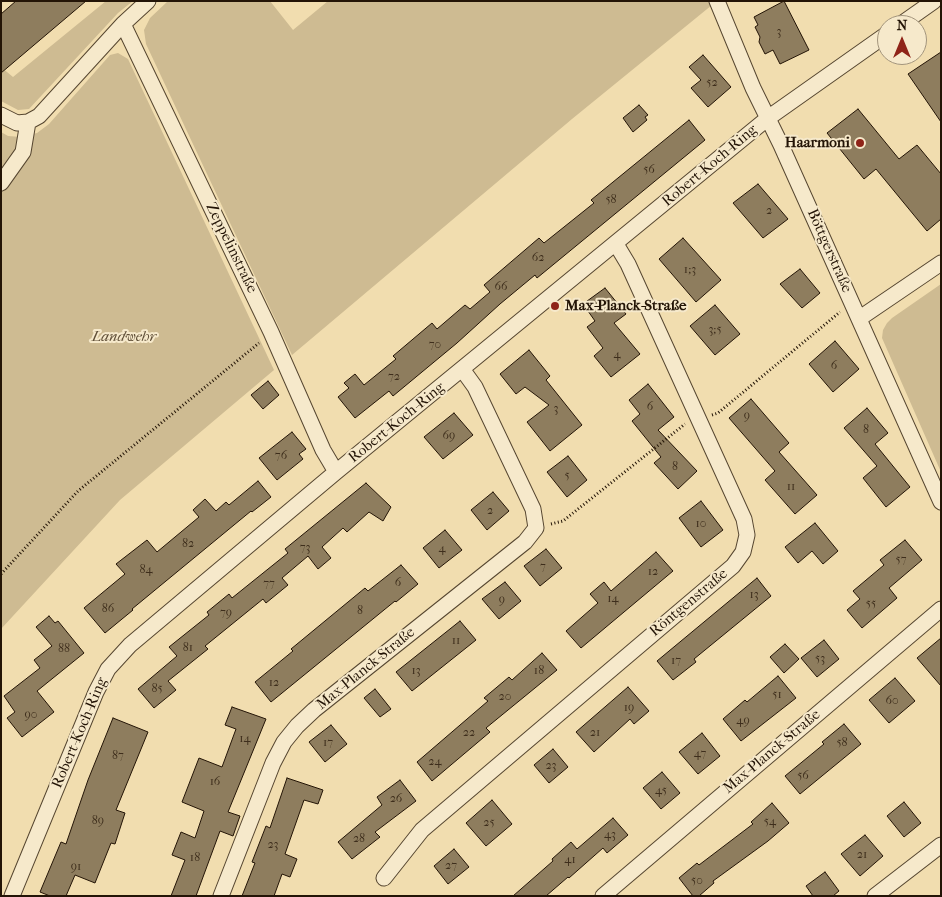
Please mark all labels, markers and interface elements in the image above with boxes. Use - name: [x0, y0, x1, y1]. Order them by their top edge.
- north arrow: [877, 15, 927, 65]
- text: N: [897, 17, 907, 34]
- house number: 3: [777, 25, 781, 39]
- house number: 52: [706, 76, 718, 90]
- street label: Robert-Koch-Ring: [659, 121, 761, 211]
- place label: Haarmoni: [785, 134, 850, 152]
- marker: Haarmoni: [854, 137, 866, 149]
- house number: 56: [643, 163, 655, 177]
- house number: 58: [605, 193, 617, 207]
- street label: Zeppelinstraße: [201, 200, 261, 296]
- house number: 2: [766, 204, 772, 218]
- street label: Böttgerstraße: [803, 206, 855, 296]
- house number: 62: [532, 251, 544, 265]
- house number: 1;3: [684, 263, 696, 277]
- house number: 66: [495, 280, 507, 294]
- place label: Max-Planck-Straße: [565, 297, 686, 315]
- marker: Max-Planck-Straße: [549, 300, 561, 312]
- house number: 3;5: [708, 323, 722, 337]
- park label: Landwehr: [92, 328, 156, 346]
- house number: 70: [429, 338, 441, 352]
- house number: 4: [613, 348, 621, 362]
- house number: 6: [831, 359, 837, 373]
- house number: 72: [388, 370, 400, 384]
- street label: Robert-Koch-Ring: [345, 379, 449, 467]
- house number: 6: [647, 400, 653, 414]
- house number: 3: [554, 402, 558, 416]
- house number: 9: [744, 409, 750, 423]
- house number: 8: [863, 423, 869, 437]
- house number: 69: [443, 429, 455, 443]
- house number: 76: [275, 449, 287, 463]
- house number: 8: [672, 460, 678, 474]
- house number: 5: [564, 469, 570, 483]
- house number: 11: [787, 480, 795, 494]
- house number: 2: [487, 504, 493, 518]
- house number: 10: [696, 517, 706, 531]
- house number: 82: [182, 537, 194, 551]
- house number: 73: [300, 541, 310, 555]
- house number: 4: [438, 542, 446, 556]
- house number: 57: [896, 553, 906, 567]
- house number: 7: [540, 560, 546, 574]
- house number: 84: [139, 563, 153, 577]
- street label: Röntgenstraße: [646, 565, 732, 641]
- house number: 12: [648, 565, 658, 579]
- house number: 6: [395, 576, 401, 590]
- house number: 77: [263, 577, 275, 591]
- house number: 13: [749, 588, 759, 602]
- house number: 14: [607, 592, 619, 606]
- house number: 9: [499, 593, 505, 607]
- house number: 55: [866, 597, 876, 611]
- house number: 86: [102, 602, 114, 616]
- house number: 8: [357, 604, 363, 618]
- house number: 79: [220, 606, 232, 620]
- street label: Max-Planck-Straße: [313, 624, 419, 714]
- house number: 11: [452, 634, 460, 648]
- house number: 81: [183, 641, 193, 655]
- house number: 88: [58, 642, 70, 656]
- house number: 53: [815, 652, 825, 666]
- house number: 17: [671, 654, 681, 668]
- house number: 13: [411, 664, 421, 678]
- house number: 18: [534, 664, 544, 678]
- street label: Robert-Koch-Ring: [49, 675, 111, 791]
- house number: 12: [269, 676, 279, 690]
- house number: 85: [151, 682, 163, 696]
- house number: 51: [772, 688, 782, 702]
- house number: 20: [499, 690, 511, 704]
- house number: 60: [885, 694, 899, 708]
- house number: 19: [624, 701, 634, 715]
- street label: Max-Planck-Straße: [720, 706, 824, 798]
- house number: 90: [25, 708, 37, 722]
- house number: 49: [736, 714, 750, 728]
- house number: 22: [463, 726, 475, 740]
- house number: 21: [590, 726, 600, 740]
- house number: 14: [239, 732, 251, 746]
- house number: 17: [323, 736, 333, 750]
- house number: 58: [836, 736, 848, 750]
- house number: 47: [694, 747, 706, 761]
- house number: 87: [112, 749, 124, 763]
- house number: 24: [428, 755, 442, 769]
- house number: 23: [545, 759, 557, 773]
- house number: 56: [797, 769, 809, 783]
- house number: 16: [210, 775, 220, 789]
- house number: 45: [655, 784, 667, 798]
- house number: 26: [390, 792, 402, 806]
- house number: 89: [92, 814, 104, 828]
- house number: 54: [764, 815, 776, 829]
- house number: 25: [483, 816, 495, 830]
- house number: 43: [604, 828, 616, 842]
- house number: 28: [353, 832, 365, 846]
- house number: 23: [267, 838, 279, 852]
- house number: 21: [857, 848, 867, 862]
- house number: 18: [190, 851, 200, 865]
- house number: 41: [564, 853, 576, 867]
- house number: 27: [445, 859, 457, 873]
- house number: 91: [71, 860, 81, 874]
- house number: 50: [691, 874, 703, 888]

